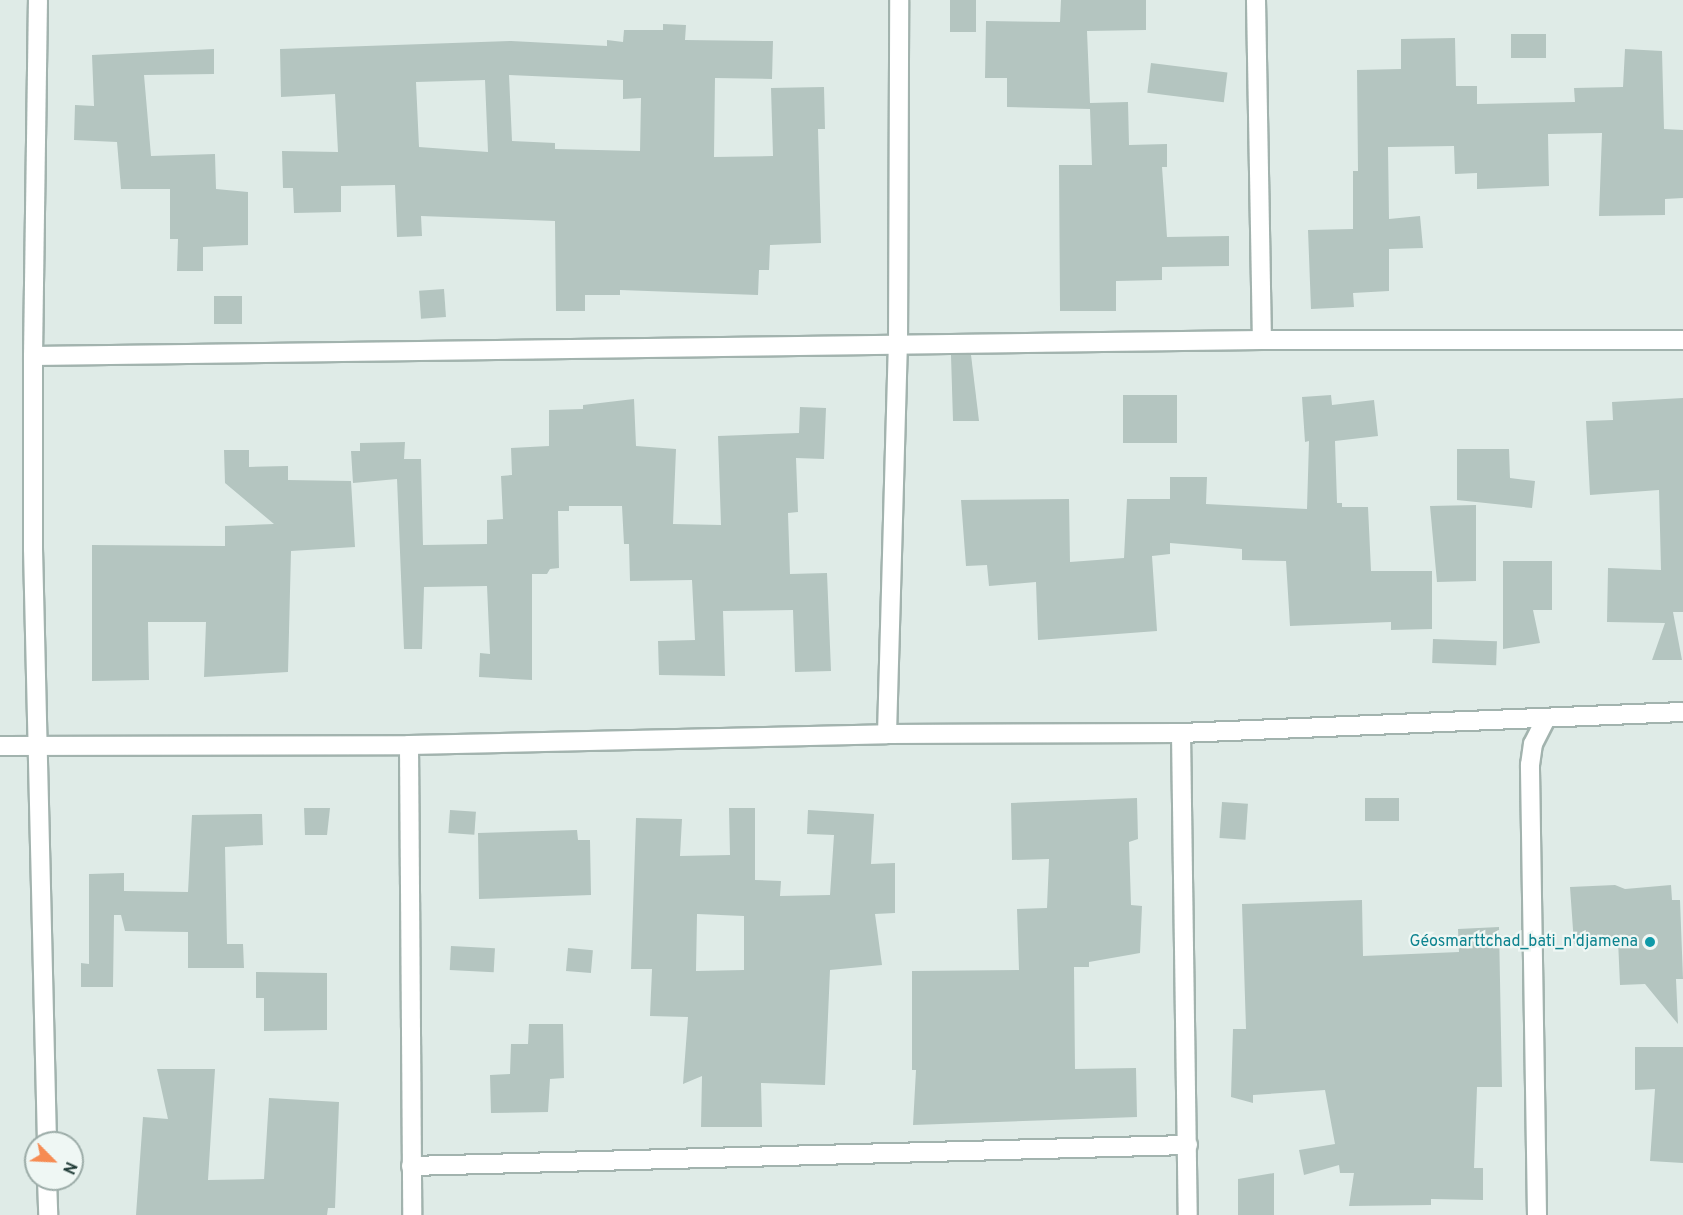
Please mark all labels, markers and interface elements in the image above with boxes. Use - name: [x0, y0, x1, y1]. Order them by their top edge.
- place label: Géosmarttchad_bati_n'djamena: [1409, 932, 1638, 952]
- marker: Géosmarttchad_bati_n'djamena: [1643, 935, 1657, 949]
- north arrow: [24, 1131, 84, 1191]
- text: N: [57, 1158, 80, 1177]

